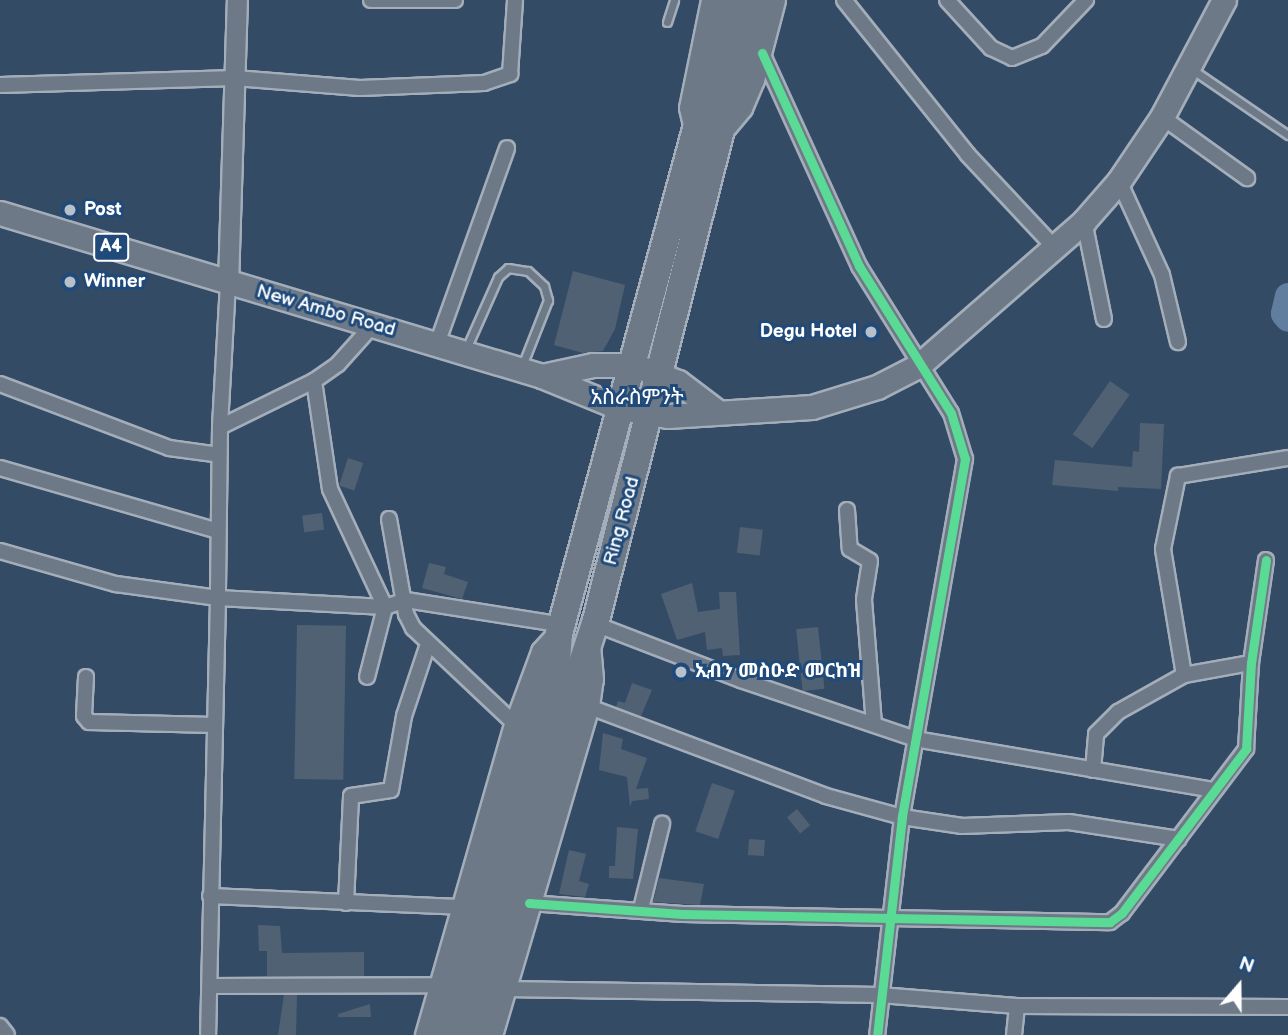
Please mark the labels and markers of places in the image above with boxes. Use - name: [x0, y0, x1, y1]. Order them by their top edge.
- place label: Post: [84, 199, 122, 221]
- marker: Post: [62, 202, 78, 218]
- place label: Winner: [84, 271, 145, 293]
- marker: Winner: [62, 274, 78, 290]
- place label: Degu Hotel: [760, 321, 857, 343]
- marker: Degu Hotel: [863, 324, 879, 340]
- place label: ኢብን መስዑድ መርከዝ: [695, 661, 861, 683]
- marker: ኢብን መስዑድ መርከዝ: [673, 664, 689, 680]

